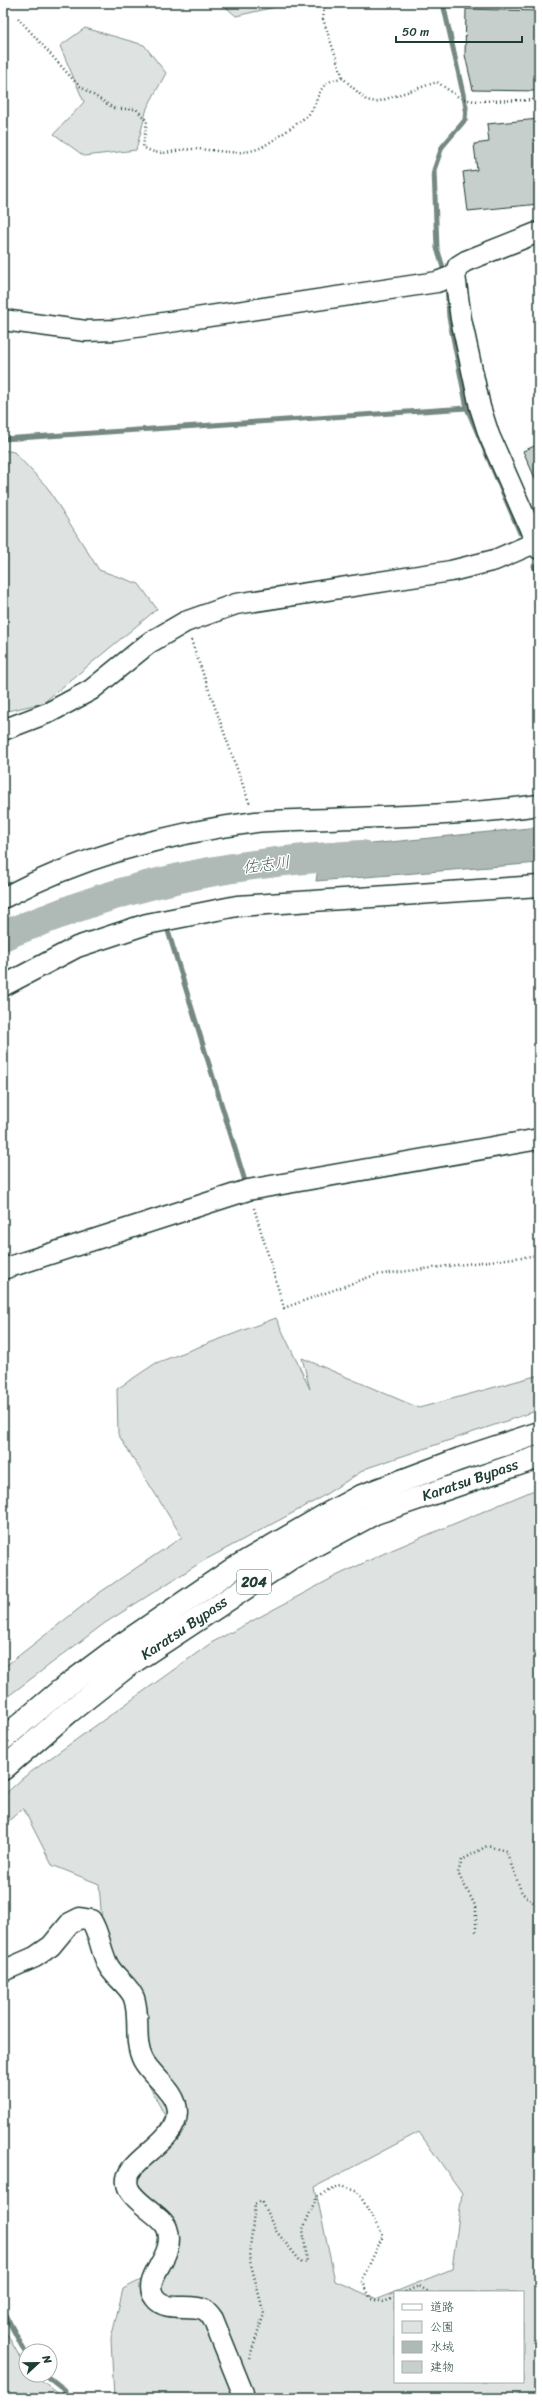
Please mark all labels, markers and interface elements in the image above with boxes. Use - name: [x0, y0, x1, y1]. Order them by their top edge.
- scale bar: [396, 18, 522, 44]
- text: 50 m: [402, 21, 429, 43]
- water label: 佐志川: [240, 847, 292, 882]
- street label: Karatsu Bypass: [418, 1451, 522, 1509]
- road number: 204: [237, 1570, 271, 1594]
- street label: Karatsu Bypass: [135, 1589, 233, 1667]
- legend: [394, 2291, 524, 2383]
- text: 道路: [430, 2296, 454, 2318]
- text: 公園: [430, 2316, 454, 2338]
- text: 水域: [430, 2336, 454, 2358]
- north arrow: [18, 2343, 58, 2383]
- text: N: [36, 2351, 57, 2367]
- text: 建物: [430, 2356, 454, 2378]

